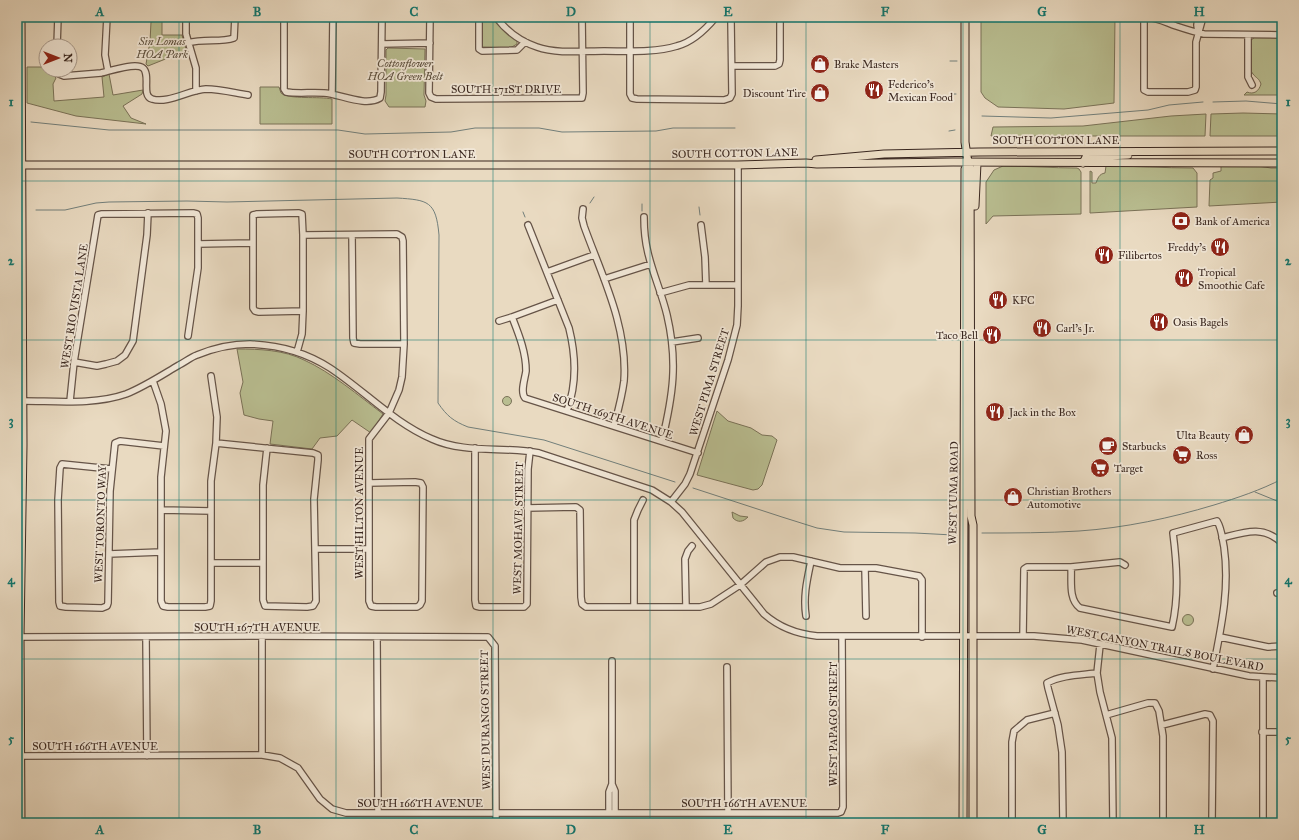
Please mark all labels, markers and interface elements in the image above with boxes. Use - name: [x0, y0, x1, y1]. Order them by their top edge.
- text: A: [95, 4, 105, 20]
- text: B: [253, 4, 262, 20]
- text: C: [410, 4, 419, 20]
- text: D: [566, 4, 576, 20]
- text: E: [723, 4, 733, 20]
- text: F: [881, 4, 890, 20]
- text: G: [1037, 4, 1047, 20]
- text: H: [1193, 4, 1205, 20]
- park label: Sin Lomas HOA Park: [135, 35, 188, 61]
- north arrow: [38, 38, 78, 78]
- text: N: [61, 53, 74, 63]
- shop icon: Brake Masters: [809, 53, 831, 75]
- park label: Cottonflower HOA Green Belt: [366, 57, 443, 83]
- place label: Brake Masters: [834, 58, 899, 71]
- place label: Federico's Mexican Food: [888, 78, 953, 104]
- restaurant icon: Federico's Mexican Food: [863, 79, 885, 101]
- shop icon: Discount Tire: [809, 82, 831, 104]
- street label: SOUTH 171ST DRIVE: [451, 83, 561, 96]
- place label: Discount Tire: [743, 87, 806, 100]
- text: 1: [8, 94, 14, 110]
- text: 1: [1285, 94, 1291, 110]
- street label: SOUTH COTTON LANE: [993, 134, 1120, 147]
- street label: SOUTH COTTON LANE: [671, 146, 799, 161]
- street label: SOUTH COTTON LANE: [349, 148, 476, 161]
- bank icon: Bank of America: [1170, 210, 1192, 232]
- place label: Bank of America: [1195, 215, 1270, 228]
- restaurant icon: Freddy's: [1209, 236, 1231, 258]
- place label: Freddy's: [1167, 241, 1206, 254]
- street label: WEST RIO VISTA LANE: [58, 242, 91, 370]
- restaurant icon: Filibertos: [1093, 244, 1115, 266]
- place label: Filibertos: [1118, 249, 1162, 262]
- text: 2: [8, 253, 15, 269]
- text: 2: [1285, 253, 1292, 269]
- place label: Tropical Smoothie Cafe: [1198, 266, 1265, 292]
- restaurant icon: Tropical Smoothie Cafe: [1173, 267, 1195, 289]
- restaurant icon: KFC: [987, 289, 1009, 311]
- place label: KFC: [1012, 294, 1035, 307]
- restaurant icon: Oasis Bagels: [1148, 311, 1170, 333]
- place label: Oasis Bagels: [1173, 316, 1228, 329]
- restaurant icon: Carl's Jr.: [1031, 317, 1053, 339]
- place label: Carl's Jr.: [1056, 322, 1095, 336]
- restaurant icon: Taco Bell: [981, 324, 1003, 346]
- street label: WEST PIMA STREET: [687, 326, 732, 437]
- place label: Taco Bell: [936, 329, 978, 342]
- street label: SOUTH 169TH AVENUE: [551, 391, 675, 442]
- restaurant icon: Jack in the Box: [984, 401, 1006, 423]
- place label: Jack in the Box: [1008, 406, 1076, 420]
- text: 3: [8, 413, 14, 429]
- text: 3: [1285, 413, 1291, 429]
- shop icon: Ulta Beauty: [1233, 424, 1255, 446]
- place label: Ulta Beauty: [1176, 429, 1231, 442]
- cafe icon: Starbucks: [1097, 435, 1119, 457]
- place label: Starbucks: [1122, 440, 1166, 453]
- street label: WEST YUMA ROAD: [946, 441, 961, 545]
- supermarket icon: Ross: [1171, 444, 1193, 466]
- street label: WEST HILTON AVENUE: [353, 447, 366, 579]
- place label: Ross: [1196, 449, 1217, 462]
- supermarket icon: Target: [1089, 457, 1111, 479]
- street label: WEST MOHAVE STREET: [511, 461, 526, 595]
- place label: Target: [1114, 462, 1143, 475]
- street label: WEST TORONTO WAY: [92, 464, 109, 583]
- place label: Christian Brothers Automotive: [1026, 485, 1111, 511]
- shop icon: Christian Brothers Automotive: [1002, 486, 1024, 508]
- text: 4: [7, 572, 15, 588]
- text: 4: [1284, 572, 1292, 588]
- street label: SOUTH 167TH AVENUE: [194, 621, 320, 634]
- street label: WEST CANYON TRAILS BOULEVARD: [1065, 623, 1265, 674]
- street label: WEST DURANGO STREET: [478, 649, 493, 790]
- street label: WEST PAPAGO STREET: [827, 661, 840, 786]
- text: 5: [8, 731, 15, 747]
- text: 5: [1285, 731, 1292, 747]
- street label: SOUTH 166TH AVENUE: [32, 740, 158, 753]
- street label: SOUTH 166TH AVENUE: [357, 797, 483, 810]
- street label: SOUTH 166TH AVENUE: [681, 797, 807, 810]
- text: A: [95, 822, 105, 838]
- text: B: [253, 822, 262, 838]
- text: C: [410, 822, 419, 838]
- text: D: [566, 822, 576, 838]
- text: E: [723, 822, 733, 838]
- text: F: [881, 822, 890, 838]
- text: G: [1037, 822, 1047, 838]
- text: H: [1193, 822, 1205, 838]

